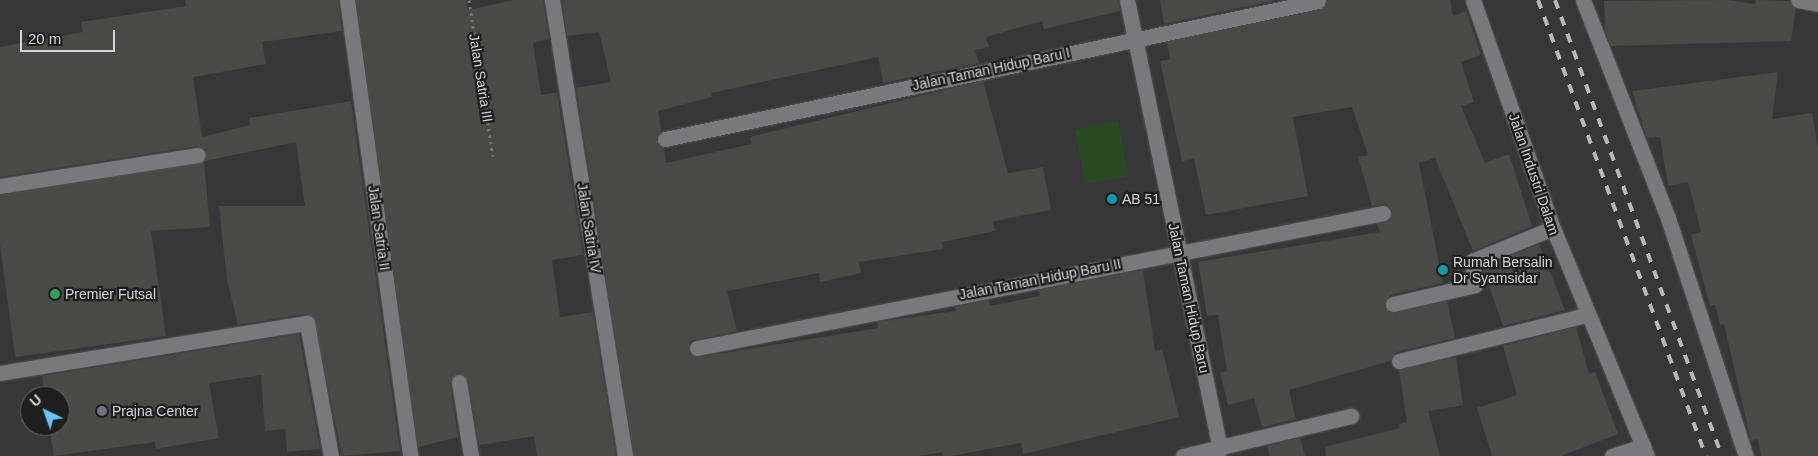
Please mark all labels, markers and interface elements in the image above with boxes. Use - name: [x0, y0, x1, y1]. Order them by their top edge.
- scale bar: [22, 20, 118, 52]
- text: 20 m: [28, 30, 61, 47]
- street label: Jalan Satria III: [466, 32, 496, 124]
- street label: Jalan Taman Hidup Baru I: [910, 44, 1072, 94]
- street label: Jalan Industri Dalam: [1505, 111, 1563, 237]
- street label: Jalan Satria IV: [574, 182, 604, 274]
- street label: Jalan Satria II: [365, 184, 393, 272]
- place label: AB 51: [1122, 191, 1160, 207]
- marker: AB 51: [1106, 193, 1118, 205]
- street label: Jalan Taman Hidup Baru: [1165, 221, 1213, 375]
- place label: Rumah Bersalin Dr Syamsidar: [1453, 254, 1553, 286]
- street label: Jalan Taman Hidup Baru II: [957, 255, 1123, 303]
- marker: Rumah Bersalin Dr Syamsidar: [1437, 264, 1449, 276]
- place label: Premier Futsal: [65, 286, 156, 302]
- marker: Premier Futsal: [49, 288, 61, 300]
- north arrow: [20, 386, 70, 436]
- text: U: [27, 391, 45, 410]
- place label: Prajna Center: [112, 403, 198, 419]
- marker: Prajna Center: [96, 405, 108, 417]

